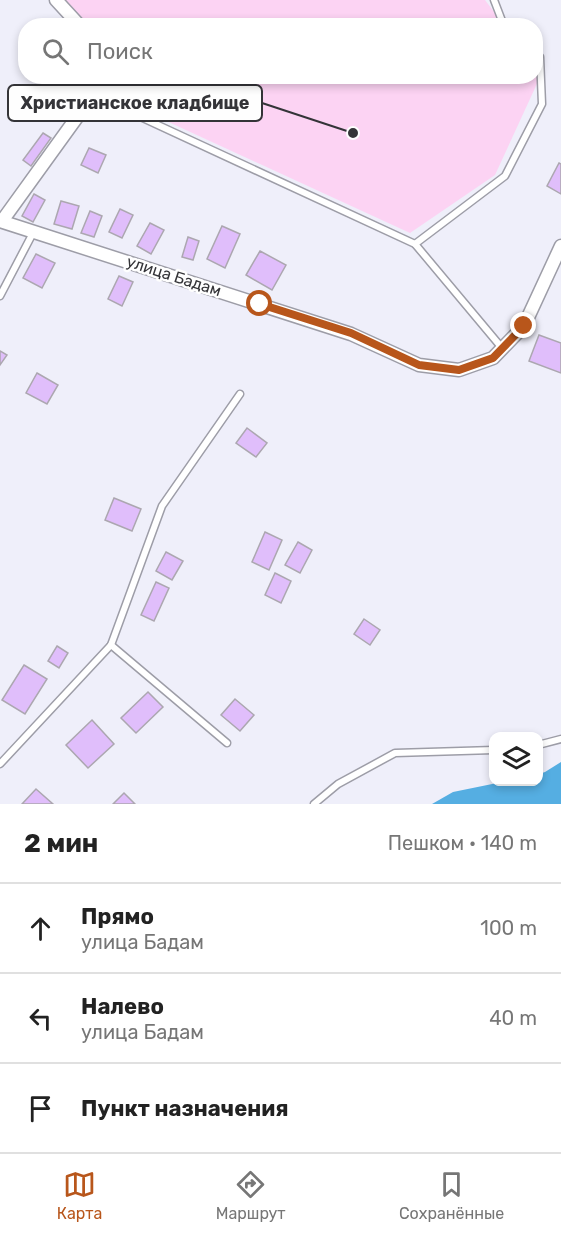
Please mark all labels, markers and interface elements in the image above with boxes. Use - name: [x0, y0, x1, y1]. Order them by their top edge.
- search box: [18, 18, 543, 84]
- icon: search: [39, 35, 72, 68]
- text: Поиск: [87, 38, 153, 65]
- callout: Христианское кладбище: [8, 85, 262, 121]
- text: Христианское кладбище: [20, 92, 250, 114]
- street label: улица Бадам: [124, 252, 224, 300]
- route start: [246, 290, 272, 316]
- route end: [510, 312, 536, 338]
- map controls: [489, 732, 543, 786]
- button: layers: [489, 732, 543, 786]
- text: 2 мин: [24, 828, 98, 859]
- text: Пешком · 140 m: [388, 831, 537, 855]
- text: Прямо: [81, 903, 154, 930]
- icon: ahead: [24, 912, 57, 945]
- text: 100 m: [480, 916, 537, 940]
- text: улица Бадам: [81, 930, 204, 954]
- text: Налево: [81, 993, 164, 1020]
- icon: left: [24, 1002, 57, 1035]
- text: 40 m: [489, 1006, 537, 1030]
- text: улица Бадам: [81, 1020, 204, 1044]
- icon: arrive: [24, 1092, 57, 1125]
- text: Пункт назначения: [81, 1095, 289, 1122]
- tab: Карта: [57, 1168, 102, 1223]
- tab: Маршрут: [216, 1168, 286, 1223]
- tab: Сохранённые: [399, 1168, 504, 1223]

